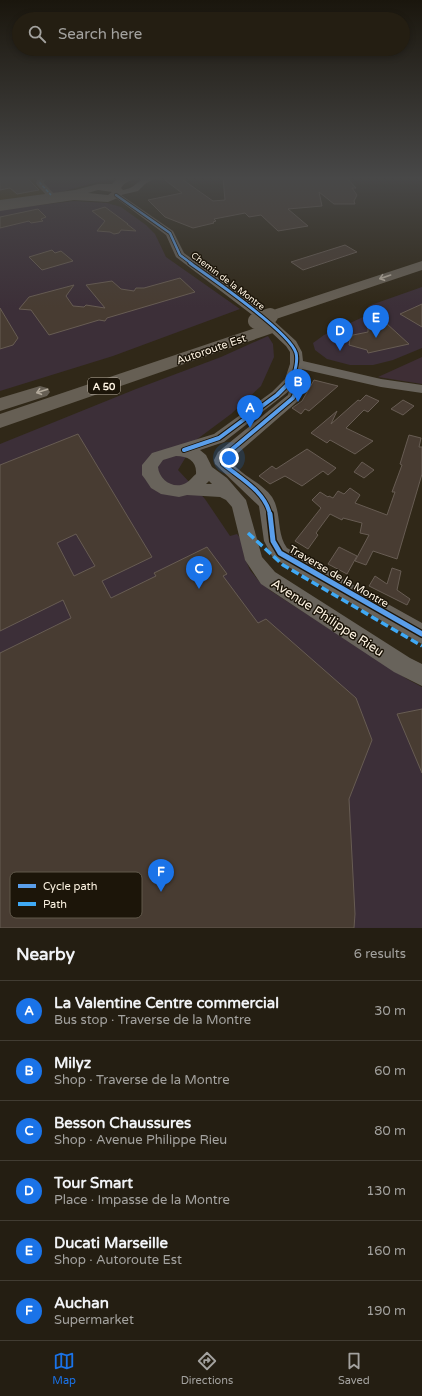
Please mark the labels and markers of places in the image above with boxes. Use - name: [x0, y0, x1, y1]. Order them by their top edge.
- pin: E: [363, 305, 389, 338]
- pin: D: [327, 318, 353, 351]
- pin: B: [285, 369, 311, 402]
- pin: A: [237, 395, 263, 428]
- pin: C: [186, 556, 212, 589]
- pin: F: [148, 859, 174, 892]

